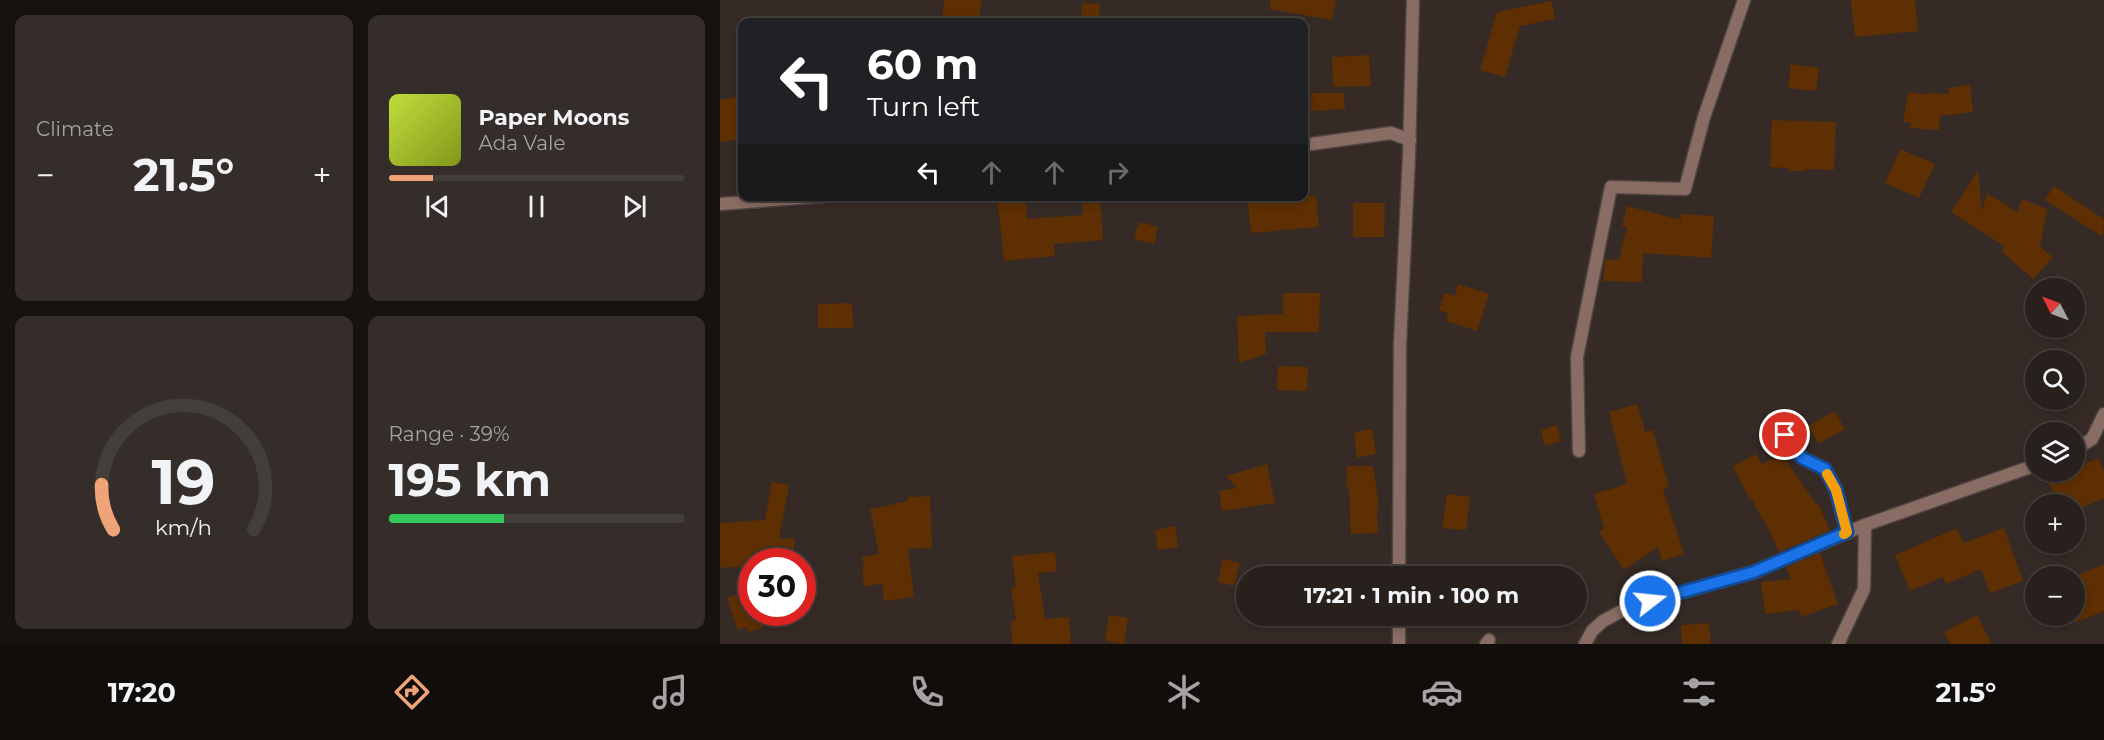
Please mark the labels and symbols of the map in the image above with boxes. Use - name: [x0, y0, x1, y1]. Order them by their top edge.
- north arrow: [2025, 278, 2085, 338]
- pin: [1759, 409, 1810, 460]
- speed limit sign: 30: [738, 548, 816, 626]
- position arrow: [1618, 569, 1682, 633]

